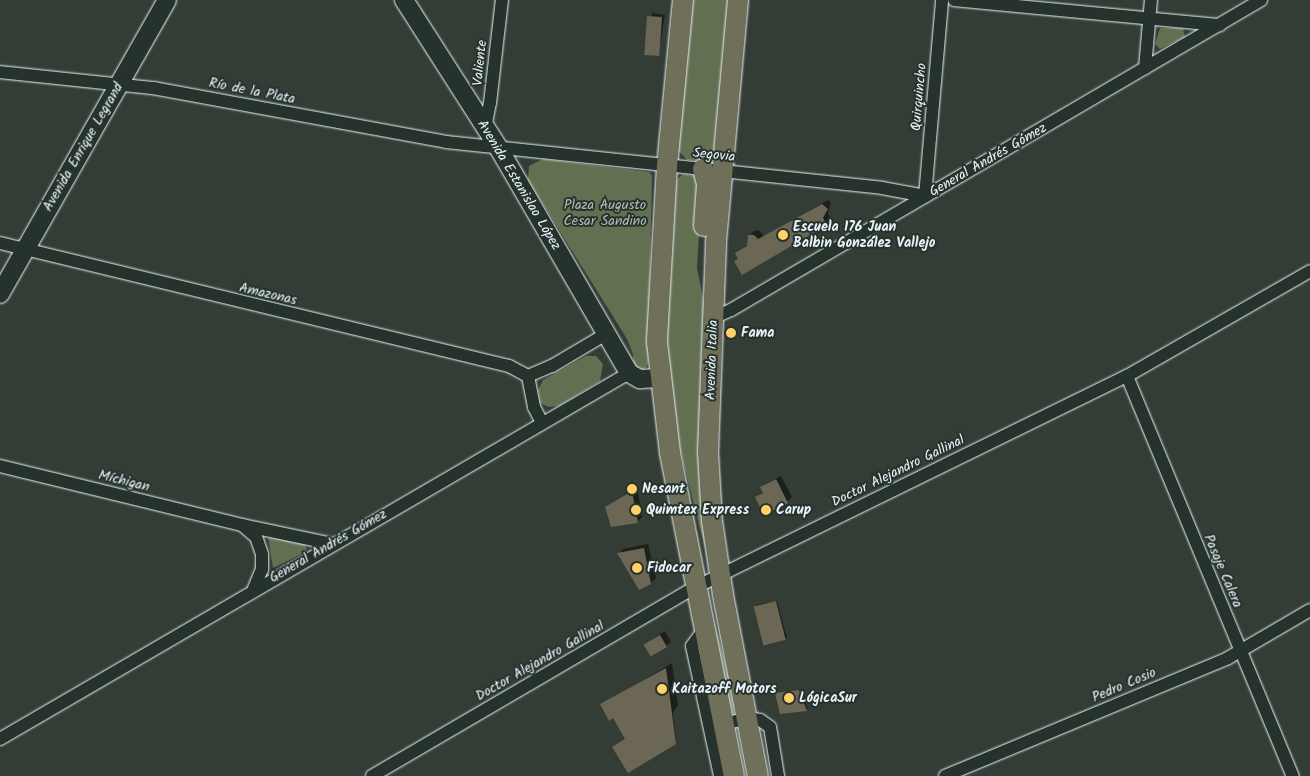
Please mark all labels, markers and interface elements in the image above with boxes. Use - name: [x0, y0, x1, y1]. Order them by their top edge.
- street label: Valiente: [469, 39, 491, 87]
- street label: Quirquincho: [908, 62, 930, 132]
- street label: Río de la Plata: [207, 74, 297, 108]
- street label: Avenida Enrique Legrand: [39, 80, 127, 214]
- street label: Avenida Estanislao López: [474, 117, 564, 253]
- street label: General Andrés Gómez: [926, 120, 1050, 200]
- street label: Segovia: [692, 144, 736, 166]
- park label: Plaza Augusto Cesar Sandino: [563, 197, 647, 230]
- place label: Escuela 176 Juan Balbin González Vallejo: [793, 219, 935, 252]
- marker: Escuela 176 Juan Balbin González Vallejo: [777, 229, 789, 241]
- street label: Amazonas: [238, 279, 298, 309]
- street label: Avenida Italia: [702, 320, 722, 400]
- place label: Fama: [741, 325, 774, 341]
- marker: Fama: [725, 327, 737, 339]
- street label: Doctor Alejandro Gallinal: [829, 431, 967, 511]
- street label: Míchigan: [97, 467, 151, 495]
- place label: Nesant: [642, 481, 685, 497]
- marker: Nesant: [626, 483, 638, 495]
- place label: Quimtex Express: [646, 502, 749, 518]
- place label: Carup: [776, 502, 811, 518]
- marker: Quimtex Express: [630, 504, 642, 516]
- marker: Carup: [760, 504, 772, 516]
- street label: General Andrés Gómez: [266, 506, 390, 586]
- street label: Pasaje Calera: [1200, 532, 1246, 610]
- place label: Fidocar: [647, 560, 691, 576]
- marker: Fidocar: [631, 562, 643, 574]
- street label: Doctor Alejandro Gallinal: [473, 617, 607, 705]
- street label: Pedro Cosio: [1089, 664, 1159, 706]
- place label: Kaitazoff Motors: [672, 681, 777, 697]
- marker: Kaitazoff Motors: [656, 683, 668, 695]
- place label: LógicaSur: [799, 690, 857, 706]
- marker: LógicaSur: [783, 692, 795, 704]

